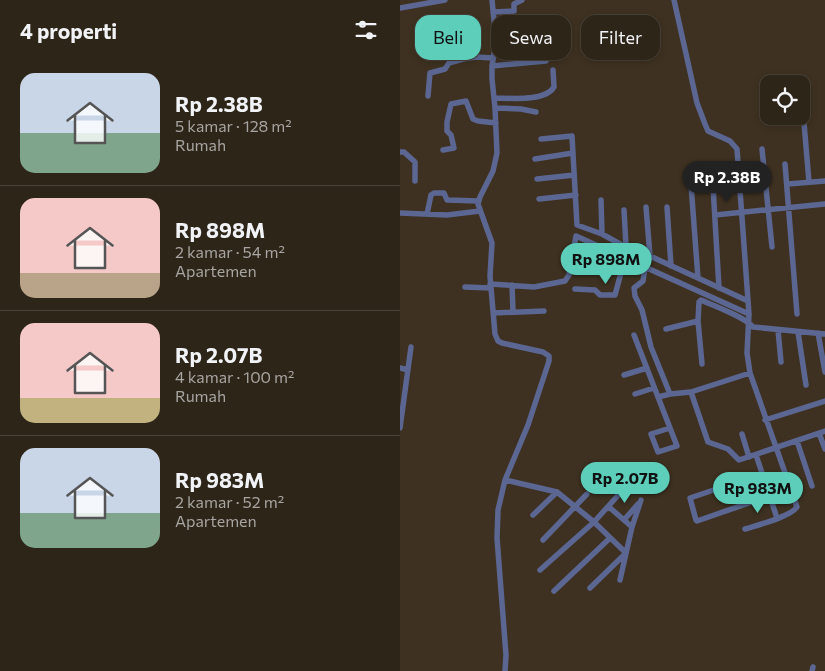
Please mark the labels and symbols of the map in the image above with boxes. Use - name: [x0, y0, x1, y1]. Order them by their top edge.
- pin: Rp 2.38B: [675, 160, 779, 203]
- pin: Rp 898M: [560, 242, 652, 285]
- pin: Rp 2.07B: [573, 462, 677, 504]
- pin: Rp 983M: [712, 472, 804, 514]

